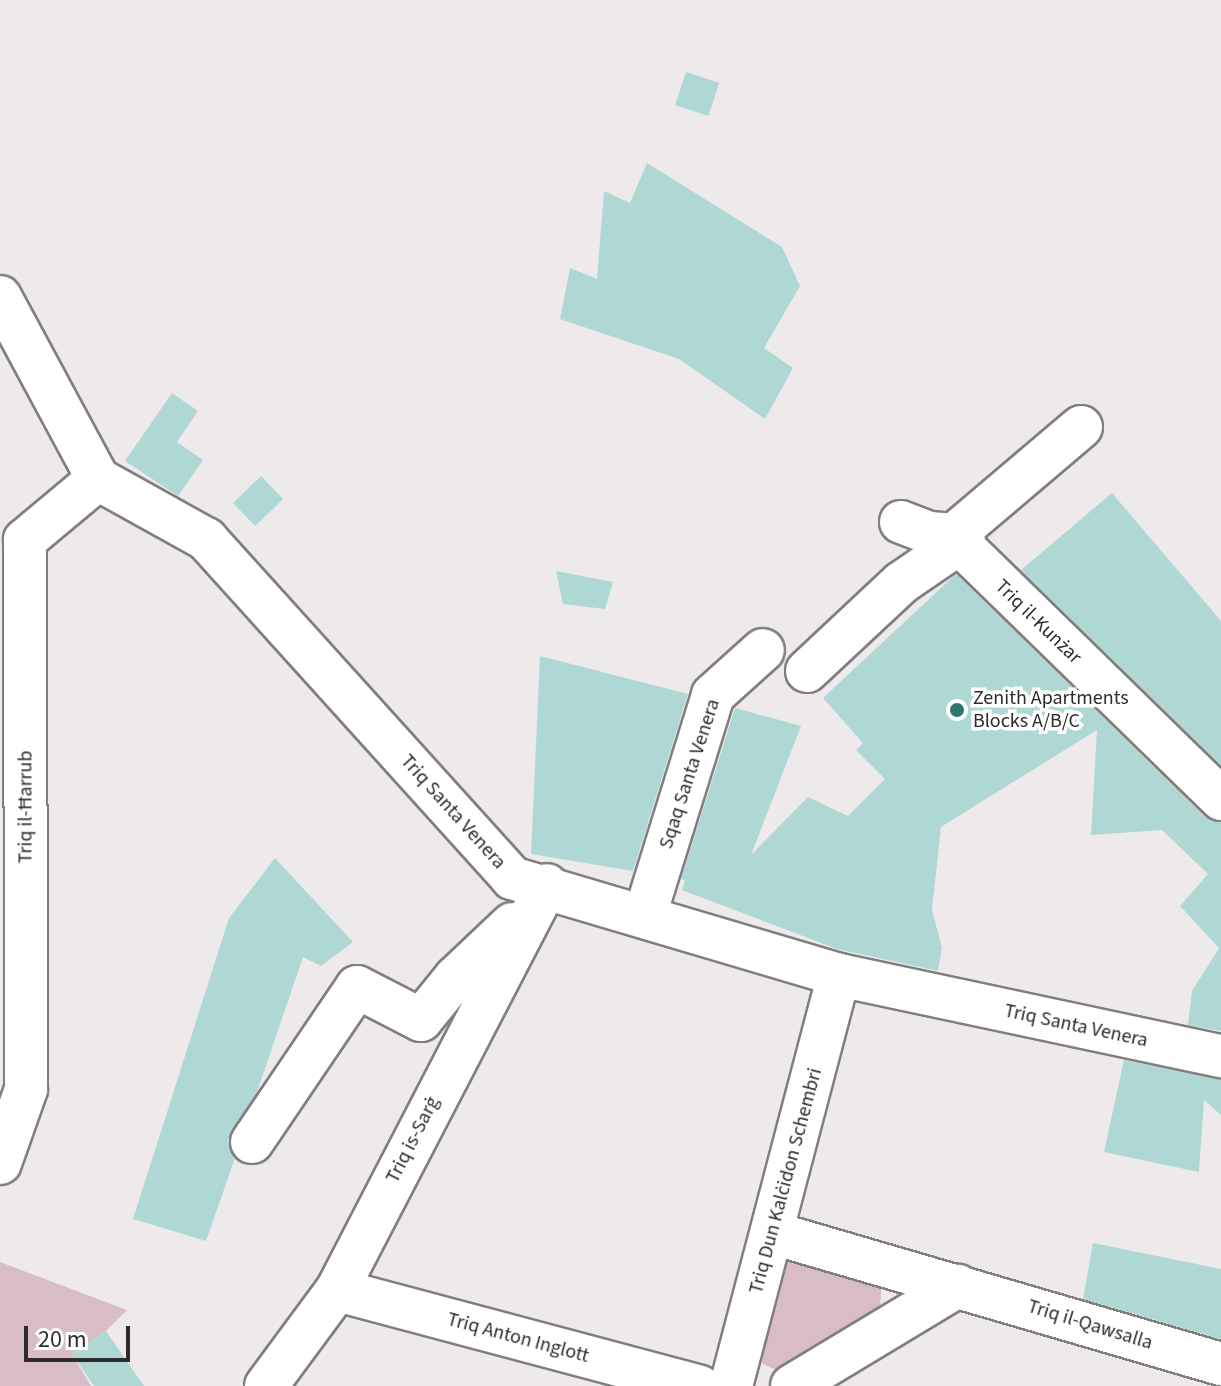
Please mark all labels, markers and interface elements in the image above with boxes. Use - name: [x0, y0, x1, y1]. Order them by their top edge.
- street label: Triq il-Kunżar: [990, 575, 1086, 669]
- place label: Zenith Apartments Blocks A/B/C: [973, 686, 1129, 733]
- street label: Sqaq Santa Venera: [654, 696, 726, 852]
- marker: Zenith Apartments Blocks A/B/C: [948, 701, 966, 719]
- street label: Triq Santa Venera: [395, 750, 511, 874]
- street label: Triq il-Ħarrub: [14, 751, 38, 863]
- street label: Triq Santa Venera: [1002, 999, 1150, 1053]
- street label: Triq Dun Kalċidon Schembri: [744, 1066, 828, 1296]
- street label: Triq is-Sarġ: [381, 1093, 445, 1187]
- street label: Triq il-Qawsalla: [1025, 1295, 1155, 1355]
- street label: Triq Anton Inglott: [444, 1308, 592, 1368]
- scale bar: [28, 1310, 134, 1360]
- text: 20 m: [38, 1322, 87, 1357]

